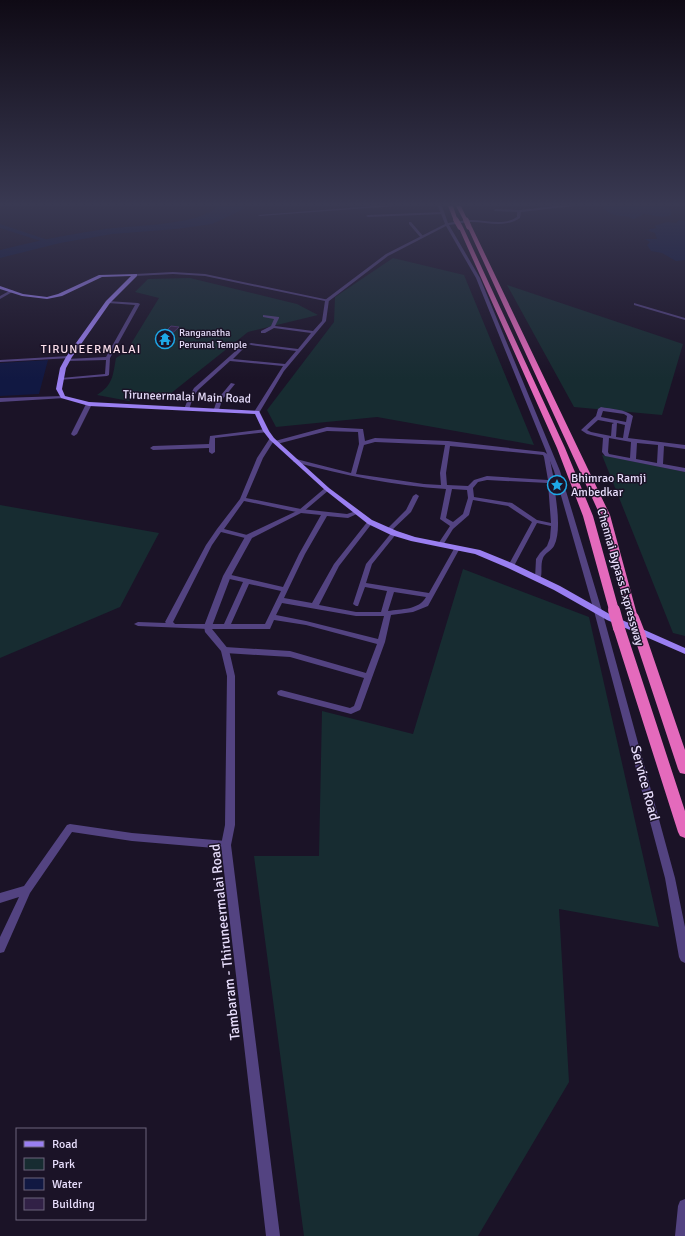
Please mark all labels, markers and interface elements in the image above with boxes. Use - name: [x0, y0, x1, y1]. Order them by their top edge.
- place label: Ranganatha Perumal Temple: [179, 327, 247, 351]
- temple icon: Ranganatha Perumal Temple: [154, 328, 176, 350]
- district label: TIRUNEERMALAI: [41, 342, 141, 357]
- street label: Tiruneermalai Main Road: [123, 387, 251, 407]
- place label: Bhimrao Ramji Ambedkar: [571, 471, 646, 500]
- place icon: Bhimrao Ramji Ambedkar: [546, 474, 568, 496]
- street label: Chennai Bypass Expressway: [593, 506, 647, 648]
- street label: Service Road: [627, 744, 663, 822]
- street label: Tambaram - Thiruneermalai Road: [206, 843, 244, 1041]
- legend: [16, 1128, 146, 1220]
- text: Road: [52, 1137, 78, 1152]
- text: Park: [52, 1157, 75, 1172]
- text: Water: [52, 1177, 83, 1192]
- text: Building: [52, 1197, 95, 1212]

